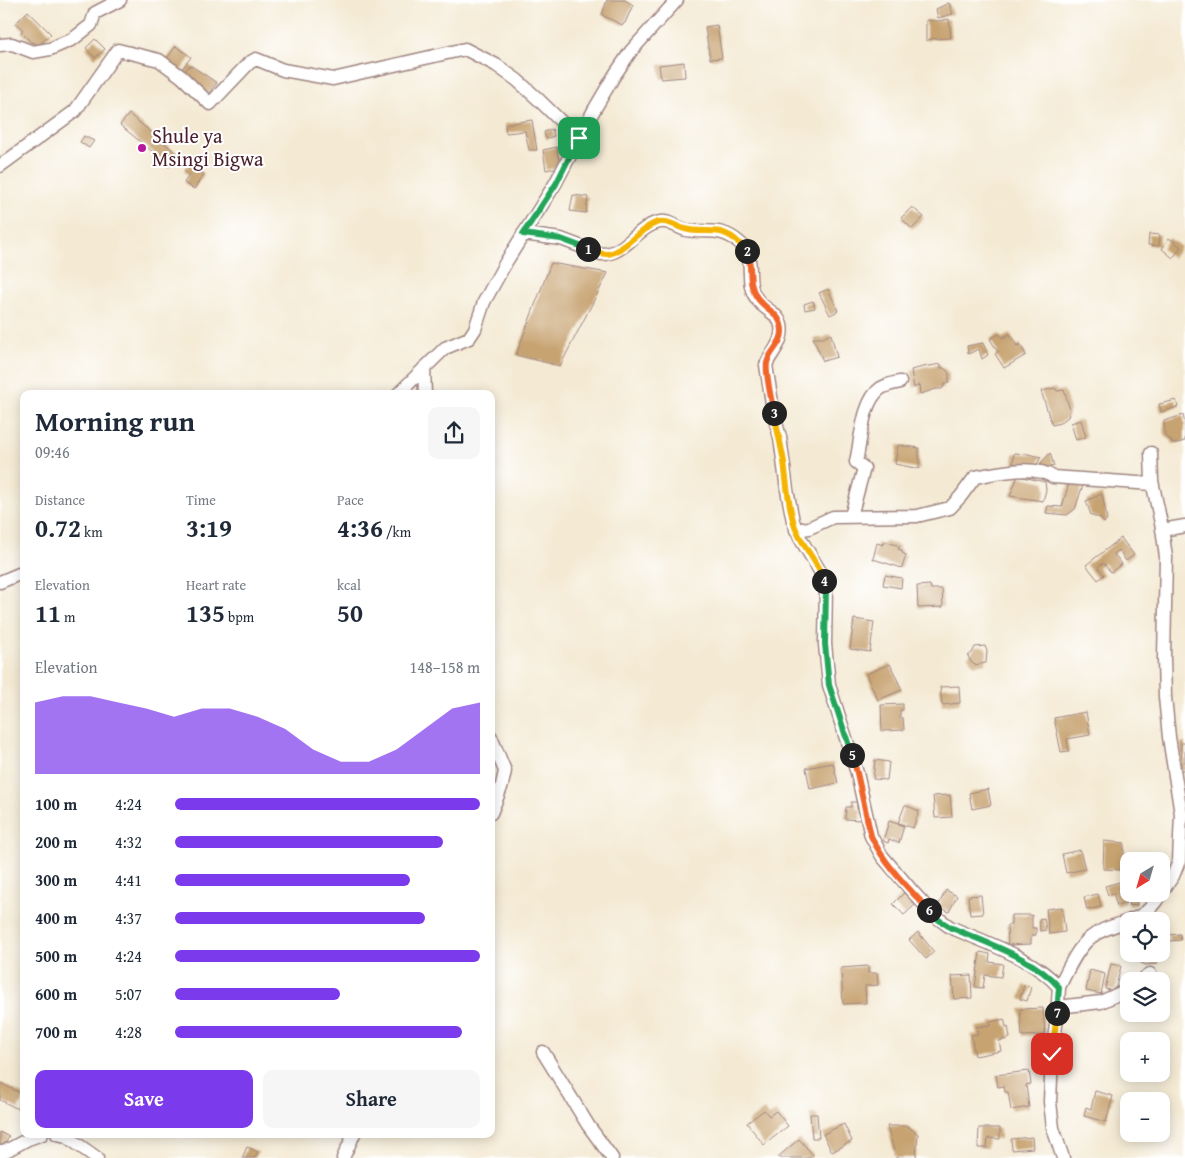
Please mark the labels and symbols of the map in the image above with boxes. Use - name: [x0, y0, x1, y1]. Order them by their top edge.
- pin: [558, 117, 600, 159]
- place label: Shule ya Msingi Bigwa: [152, 121, 264, 173]
- marker: Shule ya Msingi Bigwa: [136, 142, 148, 154]
- pin: 1: [576, 236, 600, 262]
- pin: 2: [734, 238, 760, 264]
- pin: 3: [762, 400, 786, 426]
- pin: 4: [812, 568, 836, 594]
- pin: 5: [840, 742, 864, 768]
- north arrow: [1120, 852, 1170, 902]
- pin: 6: [916, 898, 942, 922]
- pin: 7: [1044, 1000, 1070, 1026]
- pin: [1031, 1033, 1073, 1075]

